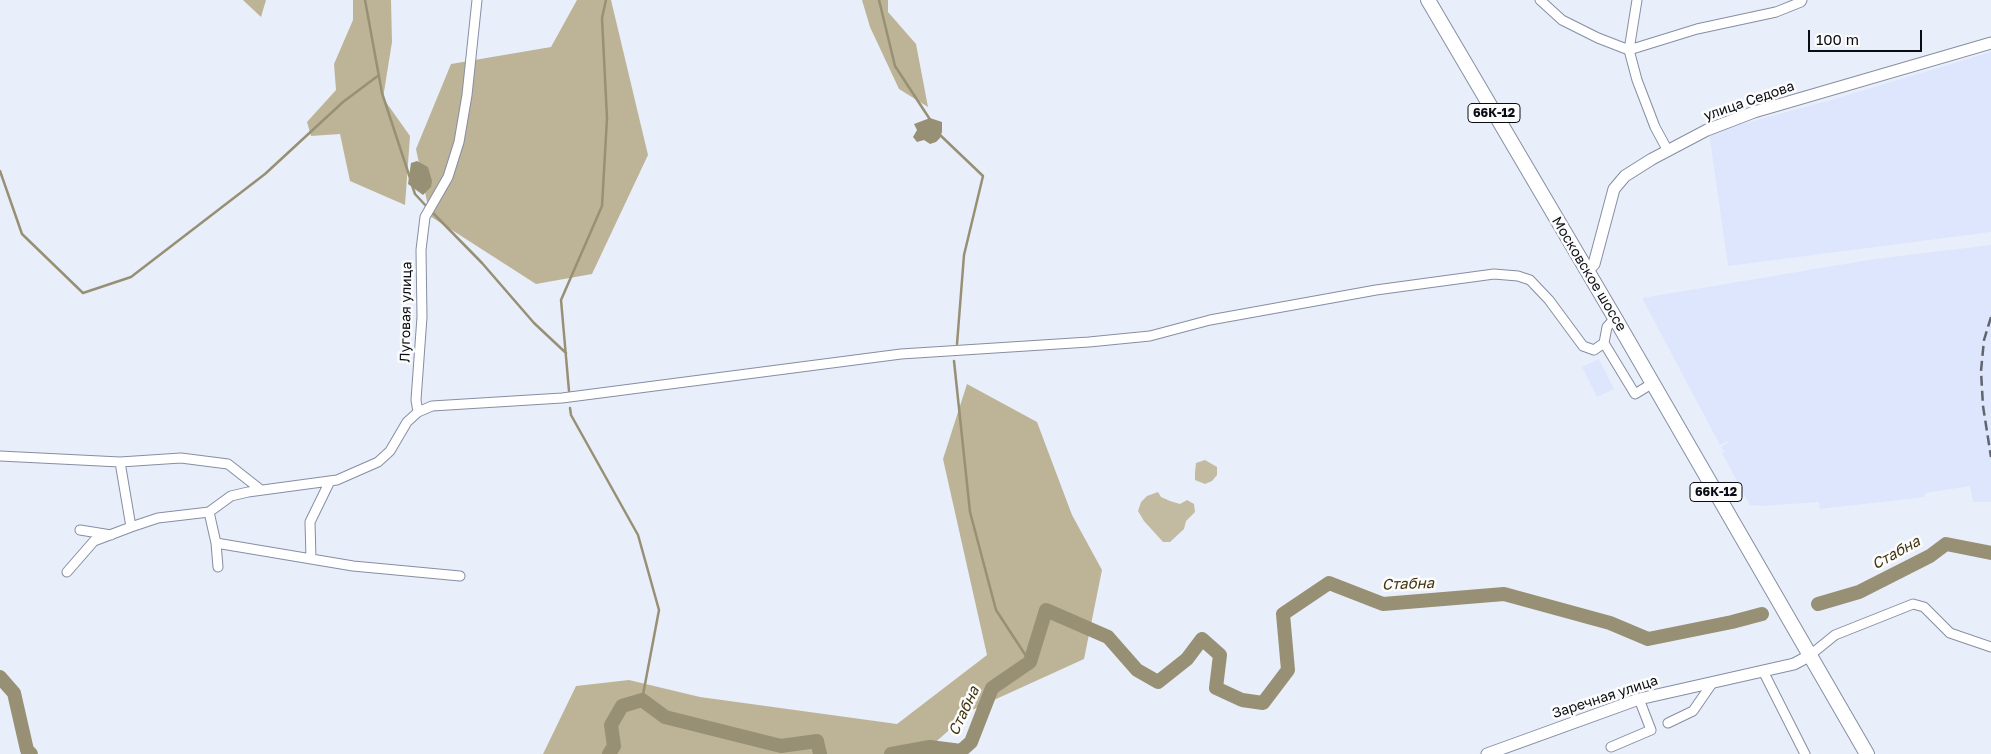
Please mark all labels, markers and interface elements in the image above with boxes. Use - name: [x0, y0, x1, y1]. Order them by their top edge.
- scale bar: [1811, 20, 1925, 52]
- text: 100 m: [1816, 30, 1859, 48]
- street label: улица Седова: [1701, 78, 1797, 124]
- road number: 66К-12: [1468, 104, 1520, 122]
- street label: Московское шоссе: [1548, 214, 1630, 334]
- street label: Луговая улица: [397, 261, 415, 363]
- road number: 66К-12: [1690, 482, 1742, 502]
- water label: Стабна: [1869, 532, 1923, 574]
- water label: Стабна: [1382, 574, 1434, 594]
- street label: Заречная улица: [1550, 672, 1660, 722]
- water label: Стабна: [945, 684, 983, 738]

